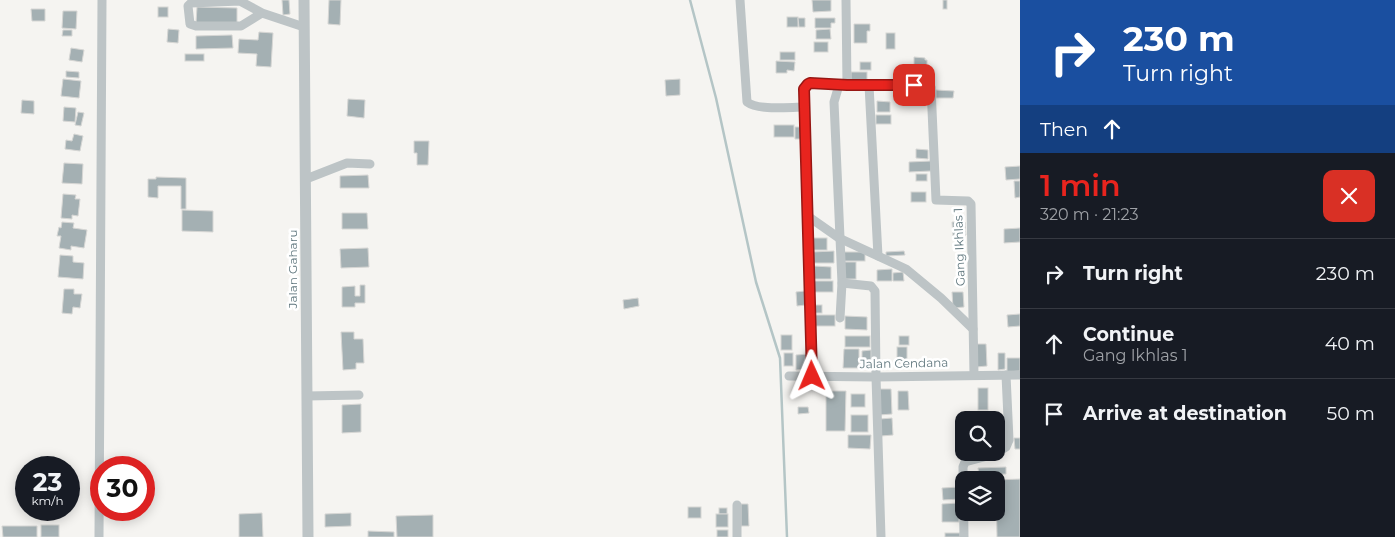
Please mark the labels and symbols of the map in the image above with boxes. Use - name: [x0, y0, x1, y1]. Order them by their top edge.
- pin: [893, 64, 935, 106]
- street label: Gang Ikhlas 1: [950, 208, 968, 286]
- street label: Jalan Gaharu: [285, 229, 300, 310]
- position arrow: [785, 349, 837, 401]
- street label: Jalan Cendana: [859, 355, 948, 371]
- speed limit sign: 30: [90, 456, 155, 521]

